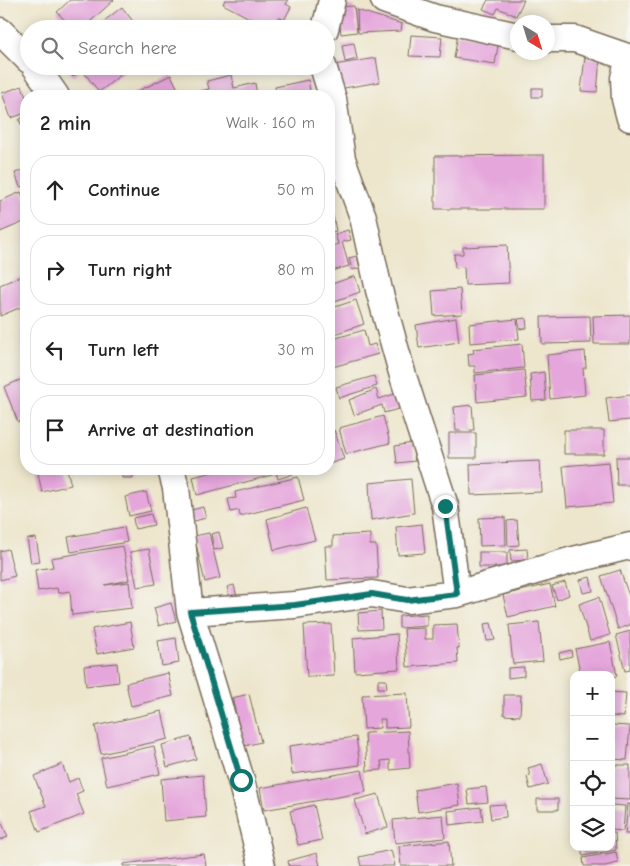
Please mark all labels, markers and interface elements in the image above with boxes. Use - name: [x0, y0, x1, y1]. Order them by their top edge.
- north arrow: [510, 15, 555, 60]
- search box: [20, 20, 335, 75]
- icon: search: [38, 34, 66, 62]
- text: Search here: [78, 37, 177, 59]
- text: 2 min: [40, 111, 91, 135]
- text: Walk · 160 m: [226, 114, 315, 132]
- icon: ahead: [41, 176, 69, 204]
- text: Continue: [88, 179, 160, 201]
- text: 50 m: [277, 181, 314, 199]
- icon: right: [41, 256, 69, 284]
- text: Turn right: [88, 259, 172, 281]
- text: 80 m: [277, 261, 314, 279]
- icon: left: [41, 336, 69, 364]
- text: Turn left: [88, 339, 159, 361]
- text: 30 m: [278, 341, 314, 359]
- icon: arrive: [41, 416, 69, 444]
- text: Arrive at destination: [88, 419, 254, 441]
- route end: [434, 495, 457, 518]
- map controls: [570, 671, 615, 851]
- button: +: [570, 671, 615, 716]
- button: −: [570, 716, 615, 761]
- button: locate: [570, 761, 615, 806]
- route start: [230, 769, 253, 792]
- button: layers: [570, 806, 615, 851]

